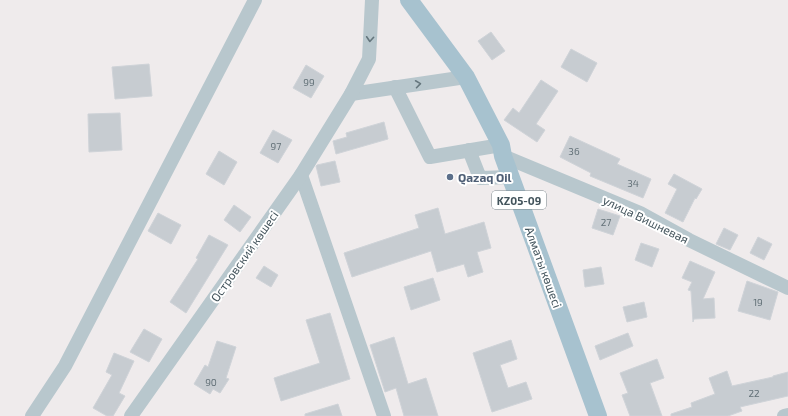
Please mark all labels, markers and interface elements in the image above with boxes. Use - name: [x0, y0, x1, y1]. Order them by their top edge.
- one-way arrow: [366, 36, 375, 42]
- house number: 99: [303, 76, 315, 88]
- one-way arrow: [414, 80, 421, 89]
- house number: 97: [271, 140, 281, 152]
- house number: 36: [568, 145, 580, 157]
- place label: Qazaq Oil: [458, 170, 512, 185]
- marker: Qazaq Oil: [445, 172, 455, 182]
- house number: 34: [627, 177, 639, 189]
- road number: KZ05-09: [492, 191, 546, 209]
- street label: улица Вишневая: [600, 192, 691, 247]
- street label: Островский көшесі: [207, 208, 281, 304]
- house number: 27: [601, 216, 611, 228]
- street label: Алматы көшесі: [523, 225, 565, 309]
- house number: 19: [753, 296, 763, 308]
- house number: 90: [205, 376, 217, 388]
- house number: 22: [748, 387, 760, 399]

